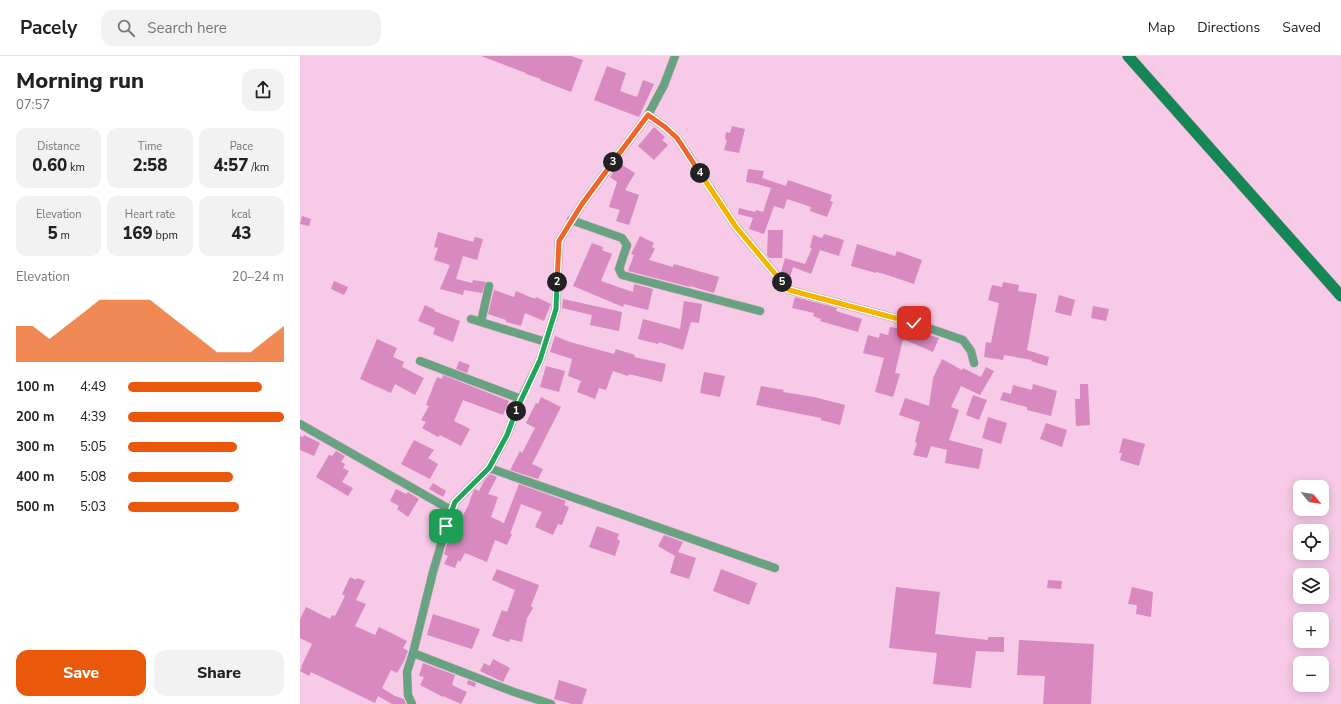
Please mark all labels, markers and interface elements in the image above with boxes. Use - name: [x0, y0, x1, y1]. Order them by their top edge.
- search box: [101, 10, 381, 46]
- text: Pacely: [20, 15, 77, 41]
- icon: search: [115, 17, 137, 39]
- text: Search here: [147, 18, 227, 38]
- text: Map: [1148, 18, 1175, 37]
- text: Directions: [1197, 18, 1260, 37]
- text: Saved: [1282, 18, 1321, 37]
- text: Morning run: [16, 66, 144, 96]
- button: share: [242, 69, 284, 111]
- text: 07:57: [16, 96, 50, 114]
- text: Distance: [37, 139, 80, 154]
- text: Time: [138, 139, 162, 154]
- text: Pace: [230, 139, 253, 154]
- pin: 3: [603, 152, 623, 172]
- text: 0.60: [32, 154, 67, 177]
- text: 2:58: [132, 154, 168, 177]
- text: 4:57: [213, 154, 248, 177]
- text: 3: [610, 154, 616, 169]
- text: km: [67, 160, 85, 175]
- text: /km: [248, 160, 269, 175]
- pin: 4: [690, 163, 710, 183]
- text: 4: [697, 165, 703, 180]
- text: Elevation: [36, 207, 81, 222]
- text: Heart rate: [125, 207, 175, 222]
- text: kcal: [232, 207, 251, 222]
- text: 5: [47, 222, 58, 245]
- text: 169: [122, 222, 153, 245]
- text: 43: [231, 222, 252, 245]
- text: m: [58, 228, 70, 243]
- text: bpm: [153, 228, 178, 243]
- text: Elevation: [16, 268, 70, 286]
- text: 20–24 m: [232, 268, 284, 286]
- pin: 2: [547, 272, 567, 292]
- pin: 5: [772, 272, 792, 292]
- text: 2: [554, 274, 560, 289]
- text: 5: [779, 274, 785, 289]
- pin: [897, 306, 931, 340]
- icon: check: [903, 312, 925, 334]
- text: 100 m: [16, 378, 54, 396]
- text: 4:49: [80, 378, 106, 396]
- pin: 1: [506, 401, 526, 421]
- text: 1: [513, 403, 519, 418]
- text: 200 m: [16, 408, 54, 426]
- text: 4:39: [80, 408, 106, 426]
- text: 300 m: [16, 438, 54, 456]
- text: 5:05: [80, 438, 106, 456]
- text: 400 m: [16, 468, 54, 486]
- text: 5:08: [80, 468, 106, 486]
- north arrow: [1293, 480, 1329, 516]
- map controls: [1293, 480, 1329, 692]
- text: 500 m: [16, 498, 54, 516]
- text: 5:03: [80, 498, 106, 516]
- pin: [429, 509, 463, 543]
- icon: arrive: [435, 515, 457, 537]
- button: locate: [1293, 524, 1329, 560]
- button: layers: [1293, 568, 1329, 604]
- button: +: [1293, 612, 1329, 648]
- button: Save: [16, 650, 146, 696]
- button: Share: [154, 650, 284, 696]
- button: −: [1293, 656, 1329, 692]

